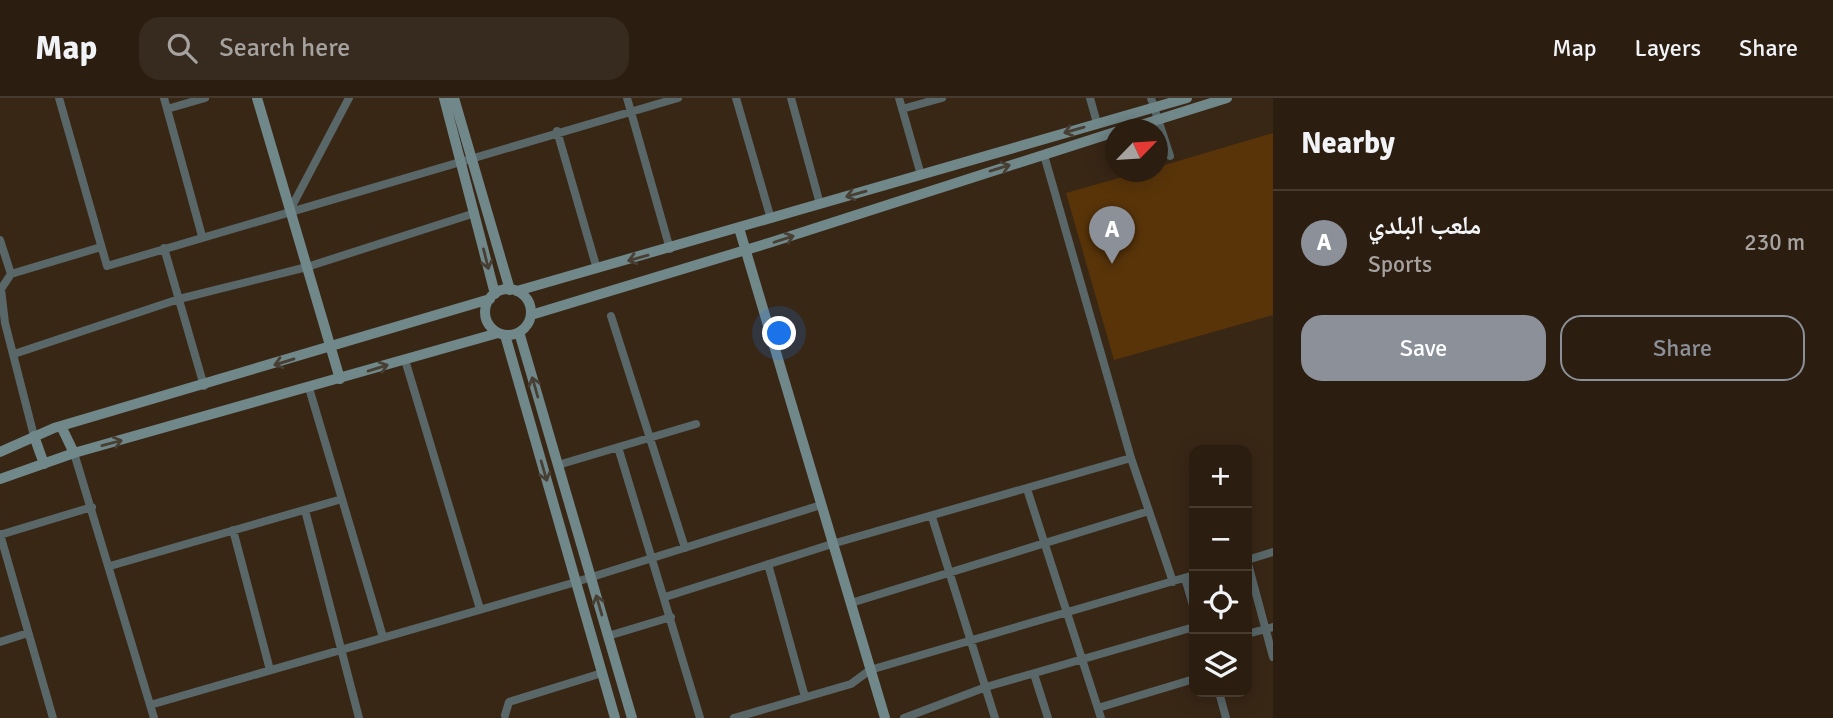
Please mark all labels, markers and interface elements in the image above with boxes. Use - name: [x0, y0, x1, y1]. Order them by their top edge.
- search box: [139, 17, 629, 80]
- text: Map: [35, 28, 97, 69]
- icon: search: [163, 29, 201, 67]
- text: Search here: [219, 32, 350, 64]
- text: Map: [1552, 33, 1597, 63]
- text: Layers: [1635, 33, 1701, 63]
- text: Share: [1739, 33, 1798, 63]
- north arrow: [1105, 119, 1168, 182]
- one-way arrow: [1064, 124, 1086, 137]
- text: Nearby: [1301, 125, 1395, 162]
- one-way arrow: [989, 161, 1011, 174]
- one-way arrow: [845, 188, 868, 201]
- pin: A: [1089, 206, 1135, 264]
- text: ملعب البلدي: [1368, 210, 1481, 242]
- text: A: [1317, 228, 1331, 257]
- text: 230 m: [1744, 228, 1805, 257]
- one-way arrow: [773, 231, 795, 244]
- one-way arrow: [480, 247, 493, 270]
- text: Sports: [1368, 250, 1432, 279]
- one-way arrow: [627, 252, 649, 265]
- button: Save: [1301, 315, 1546, 381]
- button: Share: [1560, 315, 1805, 381]
- your location: [762, 316, 796, 350]
- one-way arrow: [273, 356, 295, 369]
- one-way arrow: [367, 361, 389, 374]
- one-way arrow: [528, 376, 541, 398]
- one-way arrow: [100, 436, 122, 449]
- map controls: [1189, 445, 1252, 697]
- button: +: [1189, 445, 1252, 508]
- one-way arrow: [539, 460, 552, 482]
- button: −: [1189, 508, 1252, 571]
- button: locate: [1189, 571, 1252, 634]
- one-way arrow: [592, 595, 605, 617]
- button: layers: [1189, 634, 1252, 697]

